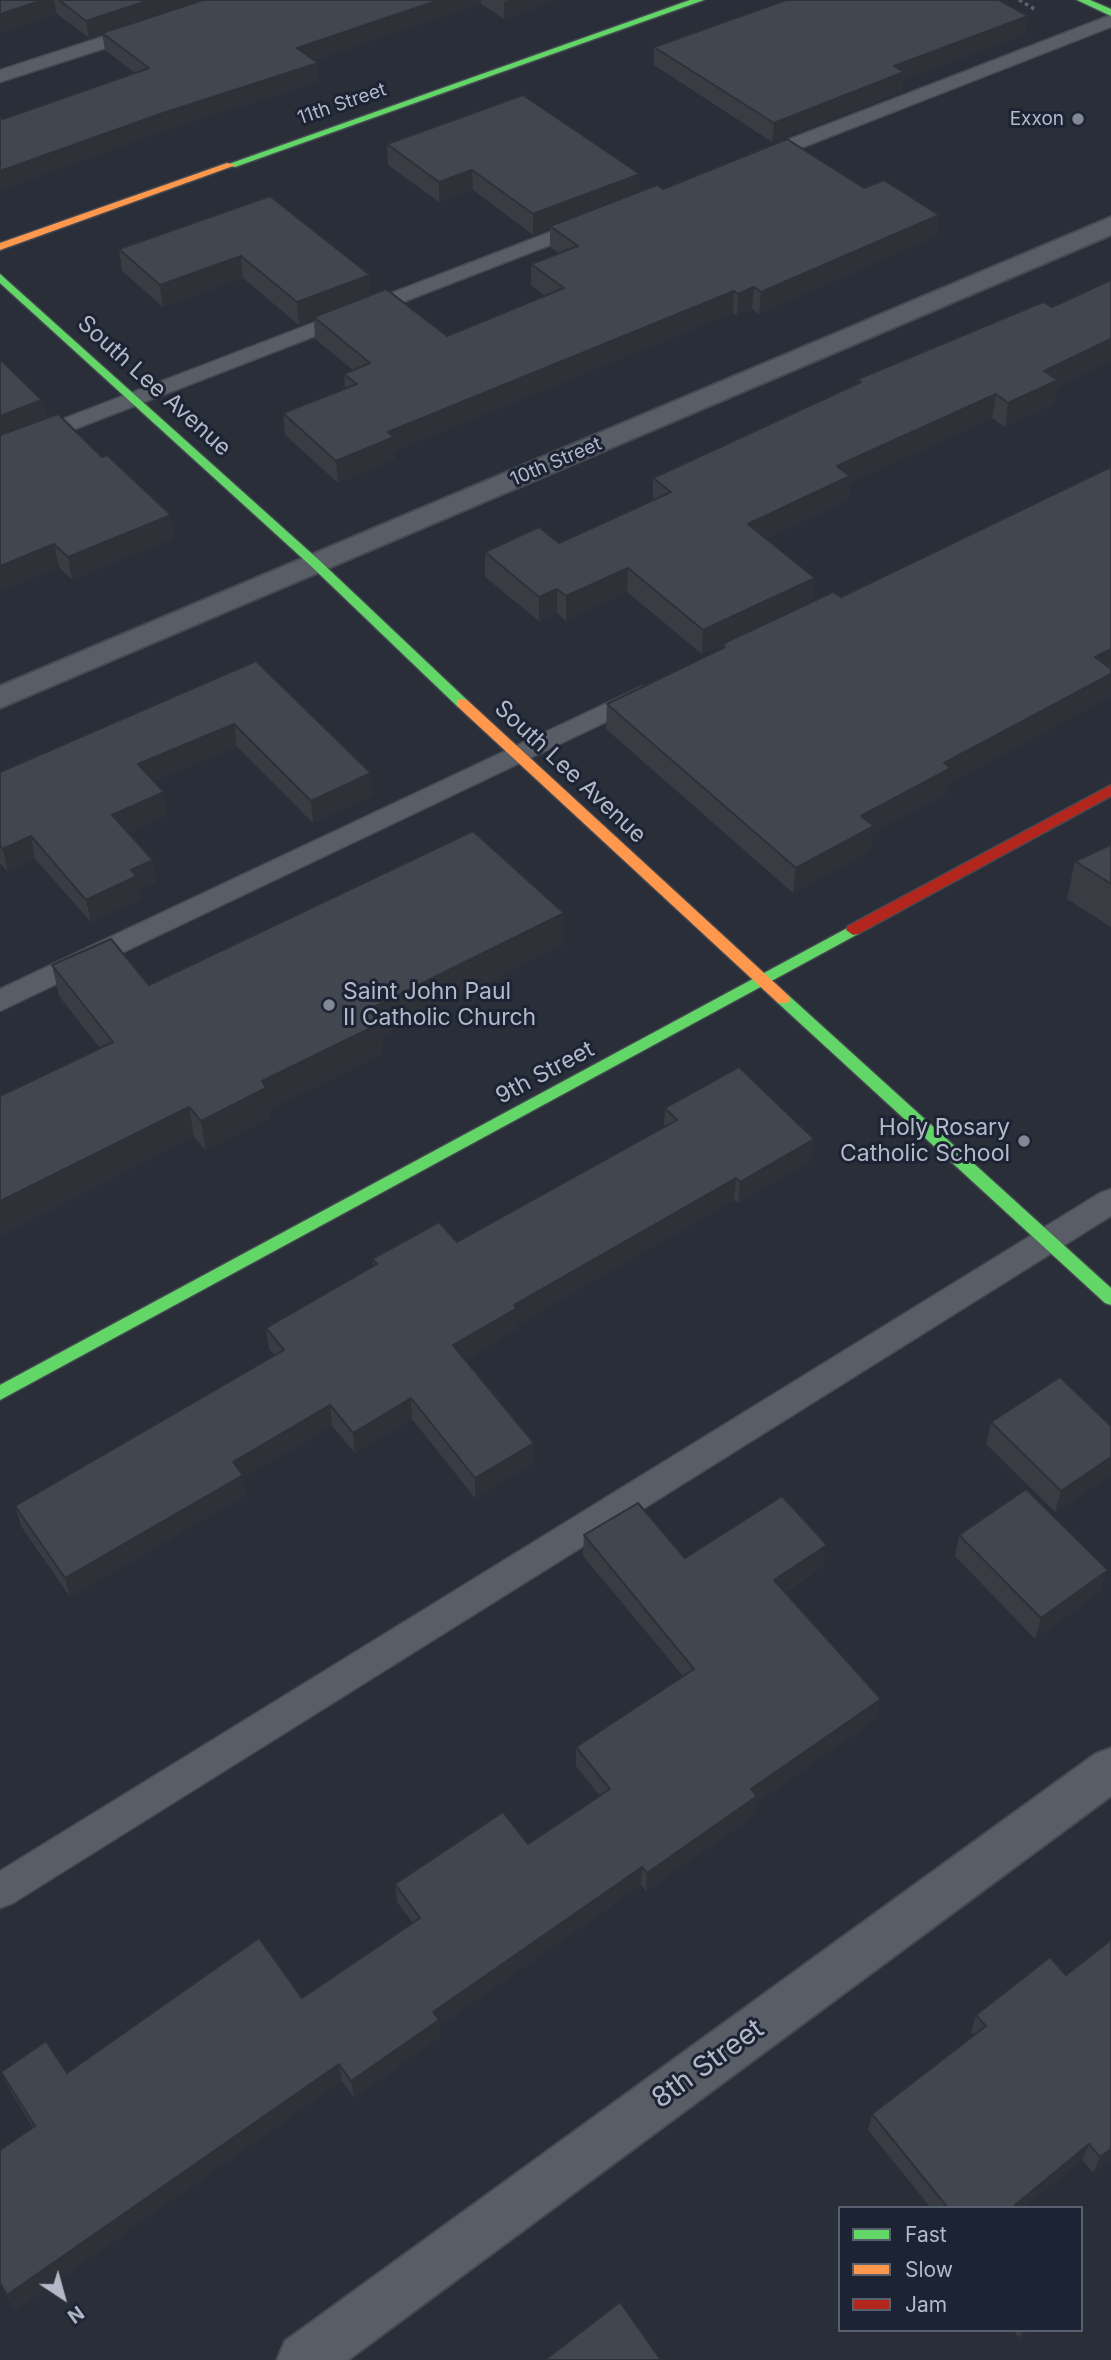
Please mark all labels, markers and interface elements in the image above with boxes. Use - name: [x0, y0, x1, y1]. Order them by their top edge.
- street label: 11th Street: [295, 78, 389, 130]
- place label: Exxon: [1010, 108, 1064, 130]
- marker: Exxon: [1070, 111, 1086, 127]
- street label: South Lee Avenue: [72, 310, 236, 462]
- street label: 10th Street: [507, 433, 605, 491]
- street label: South Lee Avenue: [489, 695, 651, 849]
- place label: Saint John Paul II Catholic Church: [343, 978, 536, 1032]
- marker: Saint John Paul II Catholic Church: [321, 997, 337, 1013]
- street label: 9th Street: [491, 1036, 599, 1110]
- place label: Holy Rosary Catholic School: [840, 1114, 1010, 1168]
- marker: Holy Rosary Catholic School: [1016, 1133, 1032, 1149]
- street label: 8th Street: [646, 2012, 770, 2116]
- legend: [838, 2206, 1083, 2332]
- text: Fast: [905, 2222, 947, 2247]
- text: Slow: [905, 2257, 953, 2282]
- north arrow: [28, 2262, 98, 2332]
- text: Jam: [905, 2292, 947, 2317]
- text: N: [63, 2301, 88, 2328]

